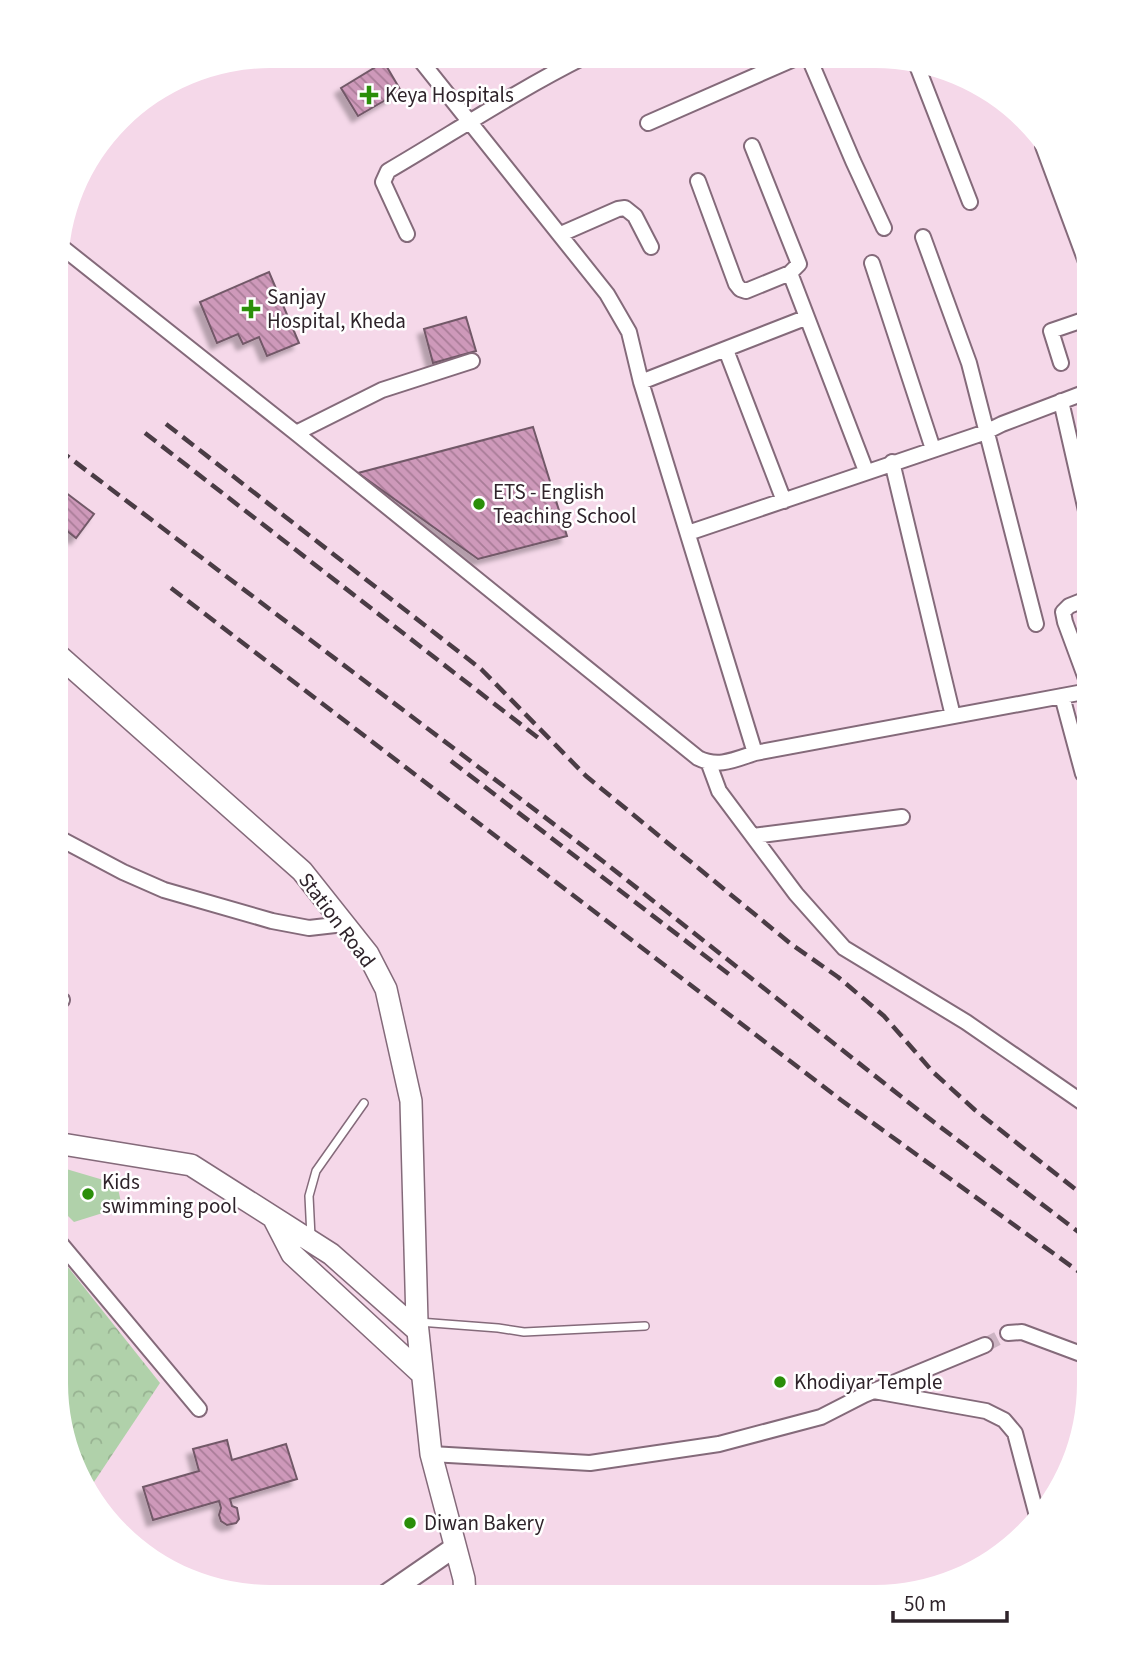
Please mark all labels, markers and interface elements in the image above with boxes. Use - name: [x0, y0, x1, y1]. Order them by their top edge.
- place label: Keya Hospitals: [385, 80, 514, 110]
- marker: Keya Hospitals: [359, 85, 379, 105]
- place label: Sanjay Hospital, Kheda: [267, 282, 406, 336]
- marker: Sanjay Hospital, Kheda: [241, 299, 261, 319]
- place label: ETS - English Teaching School: [493, 477, 636, 531]
- marker: ETS - English Teaching School: [471, 496, 487, 512]
- street label: Station Road: [291, 866, 383, 974]
- place label: Kids swimming pool: [102, 1167, 237, 1221]
- marker: Kids swimming pool: [80, 1186, 96, 1202]
- place label: Khodiyar Temple: [794, 1367, 942, 1397]
- marker: Khodiyar Temple: [772, 1374, 788, 1390]
- place label: Diwan Bakery: [424, 1508, 544, 1538]
- marker: Diwan Bakery: [402, 1515, 418, 1531]
- scale bar: [893, 1580, 1007, 1624]
- text: 50 m: [904, 1589, 946, 1619]

